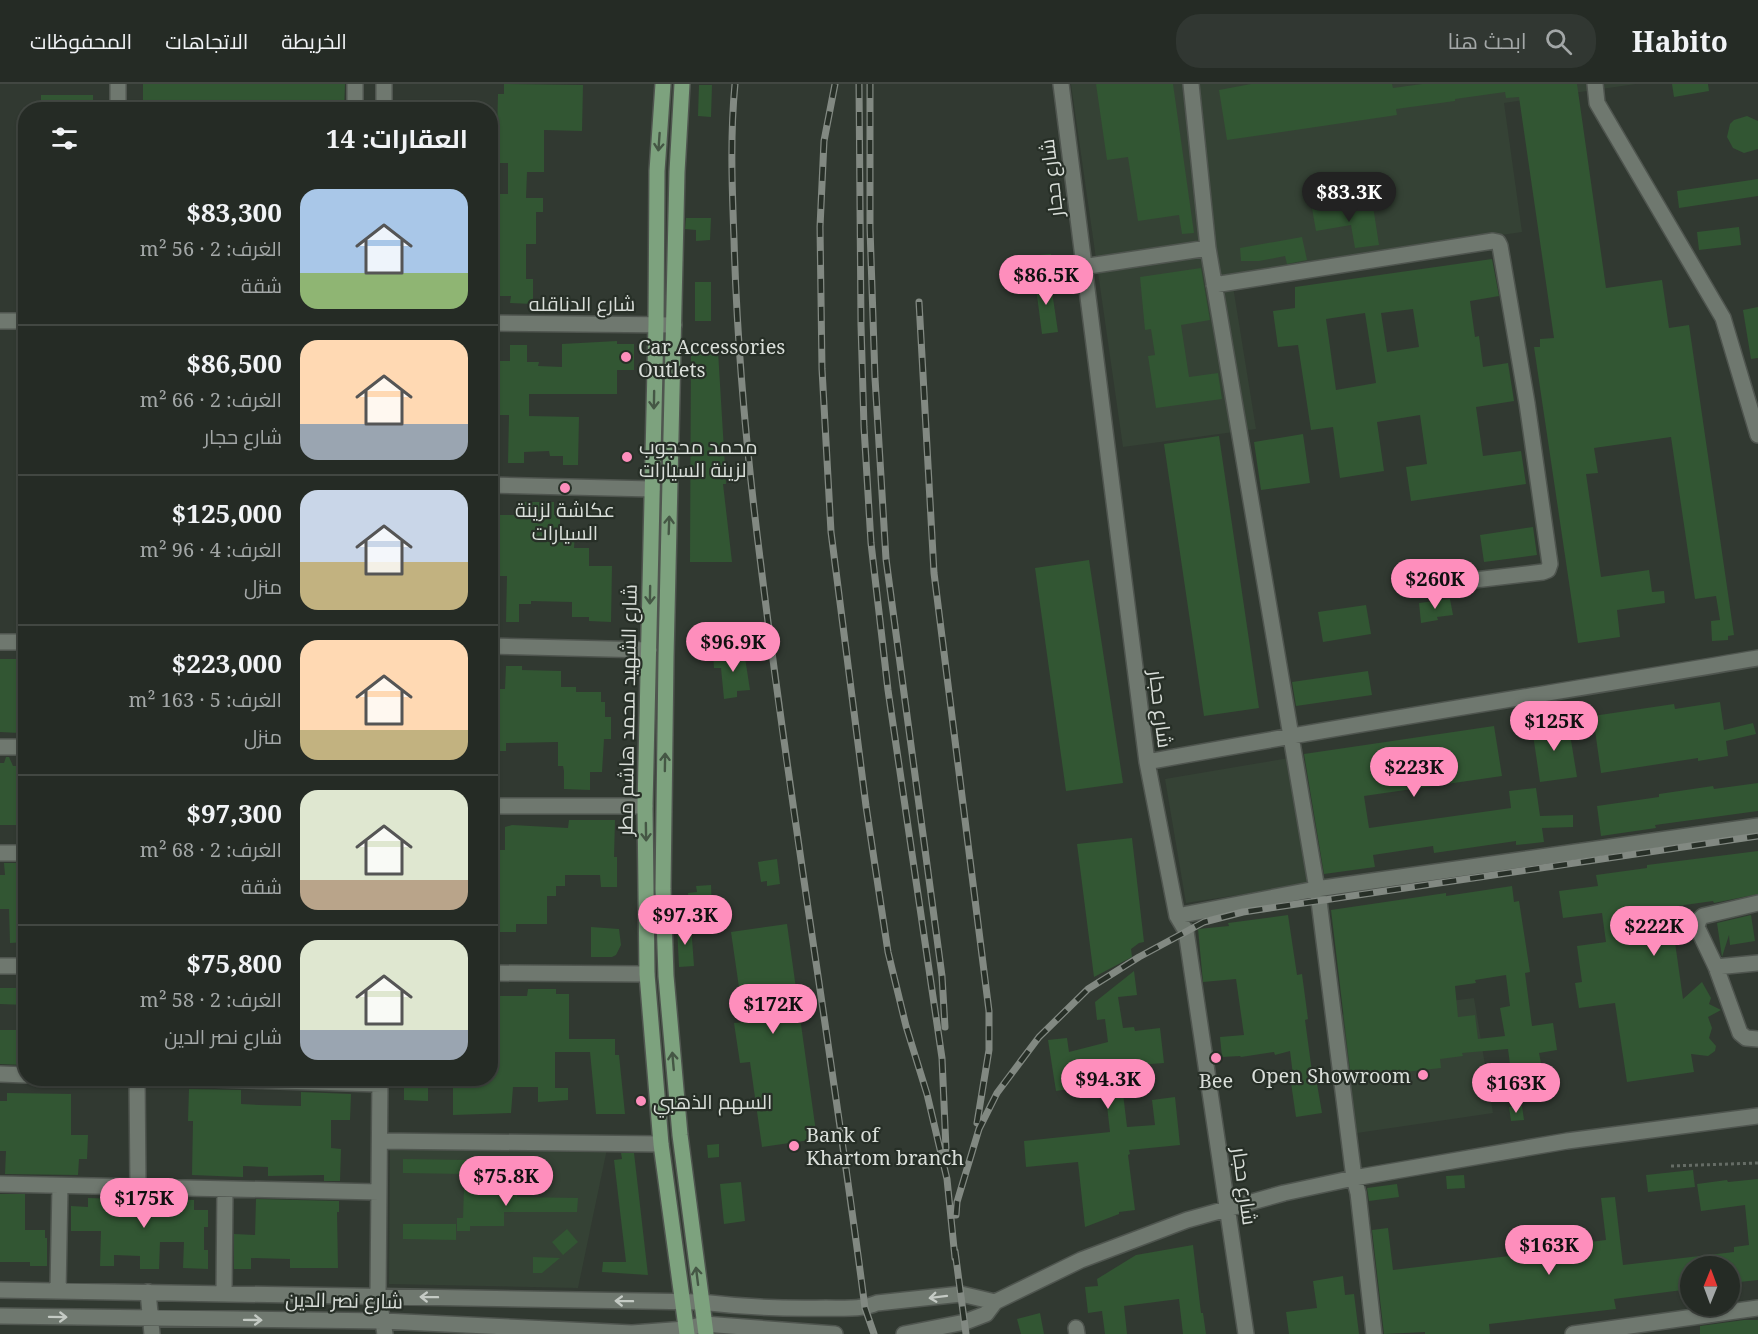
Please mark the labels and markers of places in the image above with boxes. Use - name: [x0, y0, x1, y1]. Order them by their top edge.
- pin: $83.3K: [1300, 172, 1398, 223]
- pin: $86.5K: [997, 255, 1095, 306]
- place label: Car Accessories Outlets: [638, 333, 785, 383]
- marker: Car Accessories Outlets: [619, 350, 633, 364]
- place label: محمد محجوب لزينة السيارات: [639, 433, 758, 483]
- marker: محمد محجوب لزينة السيارات: [620, 450, 634, 464]
- marker: عكاشة لزينة السيارات: [558, 481, 572, 495]
- place label: عكاشة لزينة السيارات: [515, 496, 615, 546]
- pin: $260K: [1393, 559, 1477, 610]
- pin: $96.9K: [684, 622, 782, 673]
- pin: $125K: [1512, 701, 1596, 752]
- pin: $223K: [1372, 747, 1456, 798]
- pin: $97.3K: [636, 895, 734, 946]
- pin: $222K: [1612, 906, 1696, 957]
- pin: $172K: [731, 984, 815, 1035]
- marker: Bee: [1209, 1051, 1223, 1065]
- pin: $94.3K: [1059, 1059, 1157, 1110]
- place label: Open Showroom: [1251, 1062, 1411, 1089]
- pin: $163K: [1474, 1063, 1558, 1114]
- place label: Bee: [1199, 1067, 1233, 1094]
- marker: Open Showroom: [1416, 1068, 1430, 1082]
- place label: السهم الذهبي: [653, 1088, 772, 1118]
- marker: السهم الذهبي: [634, 1094, 648, 1108]
- place label: Bank of Khartom branch: [806, 1121, 964, 1171]
- marker: Bank of Khartom branch: [787, 1139, 801, 1153]
- pin: $75.8K: [457, 1156, 555, 1207]
- pin: $175K: [102, 1178, 186, 1229]
- pin: $163K: [1507, 1225, 1591, 1276]

